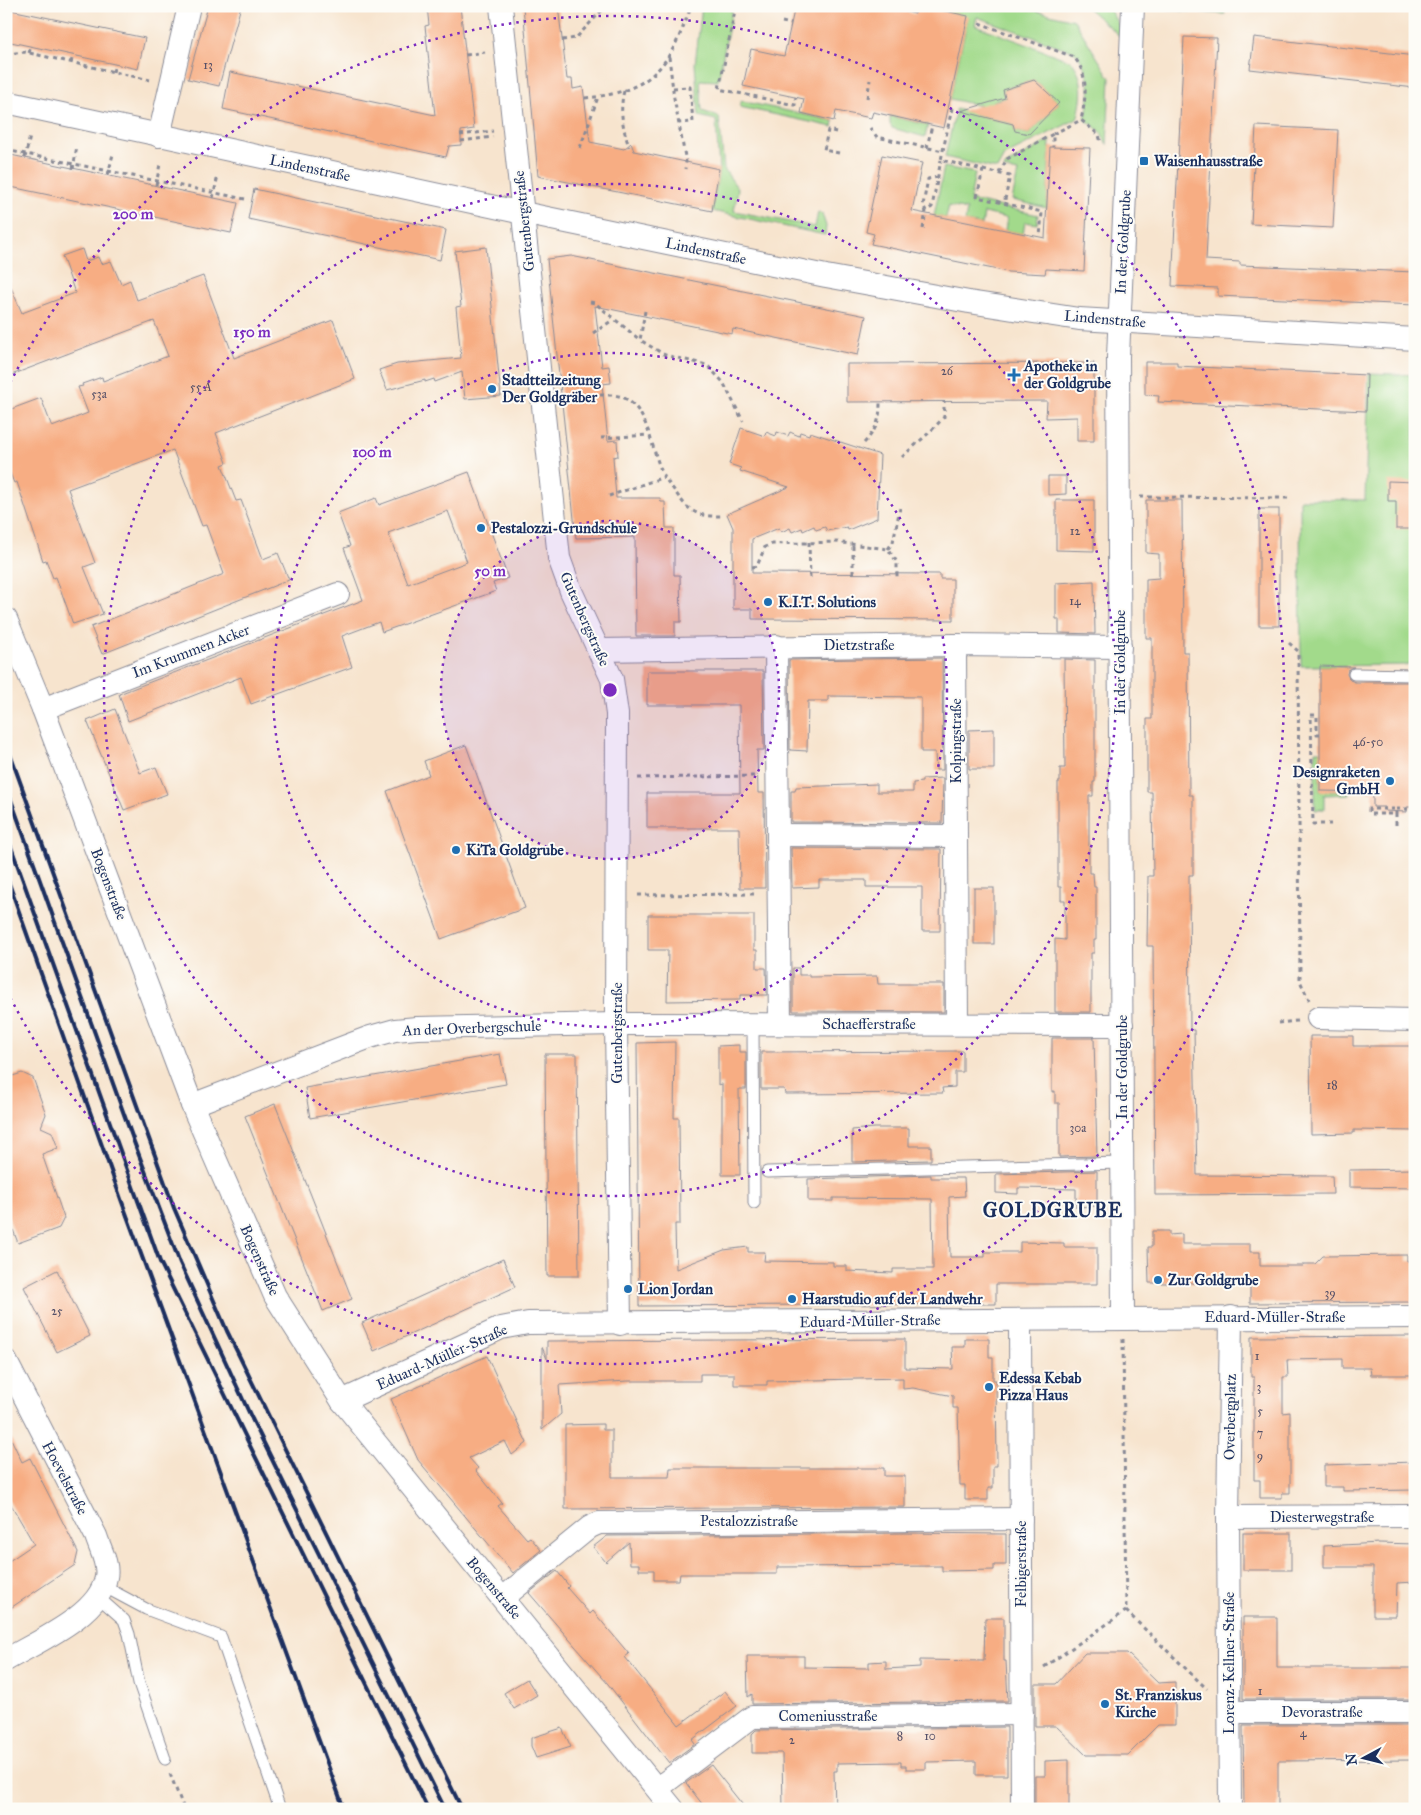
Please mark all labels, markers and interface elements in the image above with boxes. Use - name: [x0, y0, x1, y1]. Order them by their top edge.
- house number: 13: [203, 58, 213, 72]
- street label: Lindenstraße: [268, 151, 352, 185]
- place label: Waisenhausstraße: [1154, 152, 1263, 170]
- marker: Waisenhausstraße: [1138, 155, 1150, 167]
- street label: Gutenbergstraße: [510, 170, 538, 272]
- street label: In der Goldgrube: [1111, 189, 1135, 295]
- text: 200 m: [113, 205, 154, 223]
- street label: Lindenstraße: [664, 234, 748, 268]
- street label: Lindenstraße: [1063, 306, 1147, 332]
- text: 150 m: [233, 323, 271, 341]
- place label: Apotheke in der Goldgrube: [1023, 357, 1112, 393]
- house number: 26: [941, 364, 954, 378]
- marker: Apotheke in der Goldgrube: [1008, 369, 1020, 381]
- place label: Stadtteilzeitung Der Goldgräber: [502, 371, 601, 407]
- house number: 55 A: [190, 380, 212, 394]
- marker: Stadtteilzeitung Der Goldgräber: [486, 383, 498, 395]
- house number: 53a: [91, 387, 108, 401]
- text: 100 m: [352, 443, 392, 461]
- place label: Pestalozzi-Grundschule: [491, 519, 638, 537]
- marker: Pestalozzi-Grundschule: [475, 522, 487, 534]
- house number: 12: [1070, 524, 1080, 538]
- text: 50 m: [474, 562, 506, 580]
- street label: Gutenbergstraße: [556, 569, 614, 669]
- place label: K.I.T. Solutions: [778, 593, 877, 611]
- house number: 14: [1069, 594, 1081, 608]
- marker: K.I.T. Solutions: [762, 596, 774, 608]
- street label: In der Goldgrube: [1111, 610, 1129, 714]
- street label: Im Krummen Acker: [130, 620, 253, 682]
- street label: Dietzstraße: [823, 636, 895, 654]
- centre of rings: [601, 681, 619, 699]
- street label: Kolpingstraße: [947, 698, 965, 784]
- house number: 46-50: [1353, 735, 1383, 749]
- place label: Designraketen GmbH: [1292, 763, 1381, 798]
- marker: Designraketen GmbH: [1384, 775, 1396, 787]
- place label: KiTa Goldgrube: [466, 841, 564, 860]
- marker: KiTa Goldgrube: [450, 844, 462, 856]
- street label: Bogenstraße: [87, 845, 131, 923]
- street label: Gutenbergstraße: [608, 982, 626, 1084]
- street label: Schaefferstraße: [822, 1015, 916, 1033]
- street label: In der Goldgrube: [1113, 1015, 1131, 1119]
- street label: An der Overbergschule: [401, 1017, 542, 1039]
- house number: 18: [1326, 1078, 1338, 1092]
- house number: 30a: [1070, 1121, 1087, 1135]
- district label: GOLDGRUBE: [983, 1198, 1123, 1222]
- street label: Bogenstraße: [236, 1222, 284, 1298]
- place label: Zur Goldgrube: [1168, 1271, 1259, 1290]
- marker: Zur Goldgrube: [1152, 1274, 1164, 1286]
- place label: Lion Jordan: [638, 1280, 714, 1299]
- marker: Lion Jordan: [622, 1283, 634, 1295]
- house number: 39: [1324, 1286, 1336, 1300]
- place label: Haarstudio auf der Landwehr: [802, 1290, 983, 1308]
- marker: Haarstudio auf der Landwehr: [786, 1293, 798, 1305]
- house number: 25: [51, 1304, 63, 1318]
- street label: Eduard-Müller-Straße: [1204, 1308, 1346, 1326]
- street label: Eduard-Müller-Straße: [799, 1311, 941, 1331]
- street label: Eduard-Müller-Straße: [374, 1320, 510, 1394]
- house number: 1: [1255, 1349, 1260, 1363]
- place label: Edessa Kebab Pizza Haus: [999, 1369, 1082, 1404]
- street label: Overbergplatz: [1220, 1374, 1240, 1460]
- house number: 3: [1257, 1380, 1262, 1394]
- marker: Edessa Kebab Pizza Haus: [983, 1381, 995, 1393]
- house number: 5: [1257, 1404, 1263, 1418]
- house number: 7: [1257, 1426, 1263, 1440]
- street label: Hoevelstraße: [38, 1438, 92, 1518]
- house number: 9: [1257, 1449, 1263, 1463]
- street label: Diesterwegstraße: [1270, 1508, 1374, 1526]
- street label: Pestalozzistraße: [700, 1512, 798, 1530]
- street label: Felbigerstraße: [1012, 1521, 1030, 1607]
- street label: Bogenstraße: [463, 1553, 525, 1623]
- street label: Lorenz-Kellner-Straße: [1220, 1592, 1238, 1734]
- house number: 1: [1258, 1684, 1263, 1698]
- place label: St. Franziskus Kirche: [1115, 1686, 1202, 1721]
- marker: St. Franziskus Kirche: [1099, 1698, 1111, 1710]
- street label: Devorastraße: [1281, 1703, 1363, 1721]
- street label: Comeniusstraße: [778, 1707, 878, 1725]
- house number: 4: [1300, 1726, 1307, 1740]
- house number: 8: [897, 1729, 903, 1743]
- house number: 10: [924, 1729, 936, 1743]
- north arrow: [1338, 1732, 1388, 1782]
- house number: 2: [789, 1733, 795, 1747]
- text: N: [1342, 1752, 1361, 1766]

